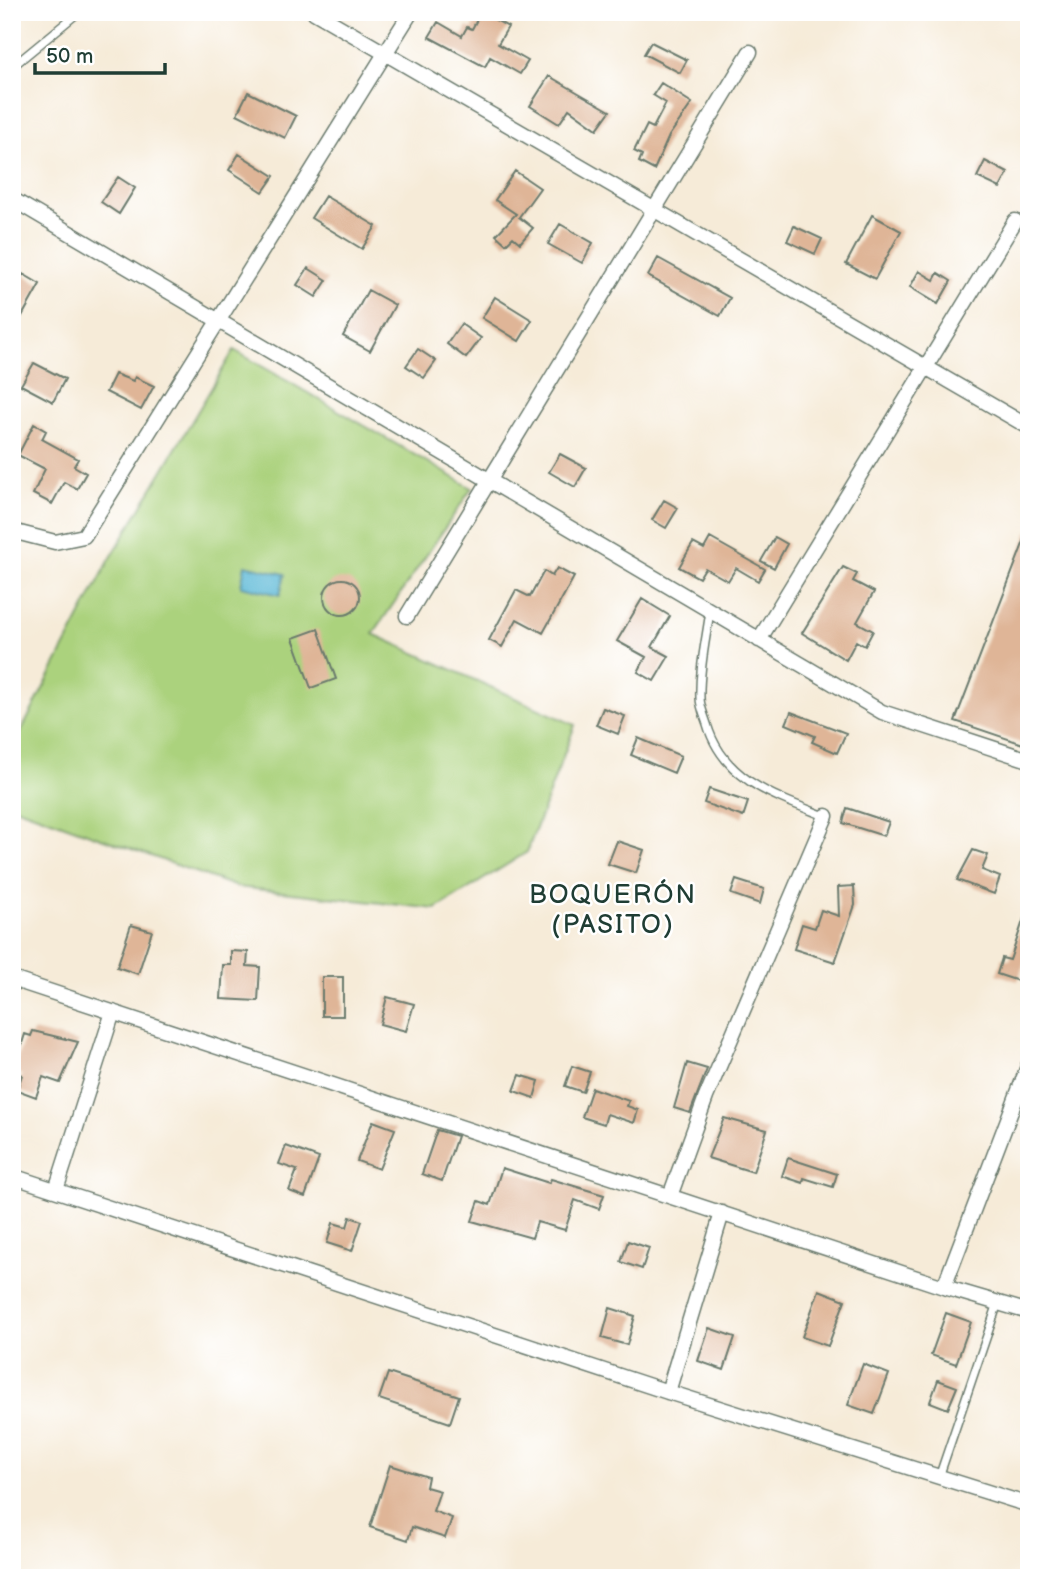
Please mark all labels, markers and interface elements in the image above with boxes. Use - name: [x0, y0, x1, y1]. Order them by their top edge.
- scale bar: [35, 32, 164, 76]
- text: 50 m: [46, 44, 93, 69]
- district label: BOQUERÓN (PASITO): [529, 879, 697, 941]

